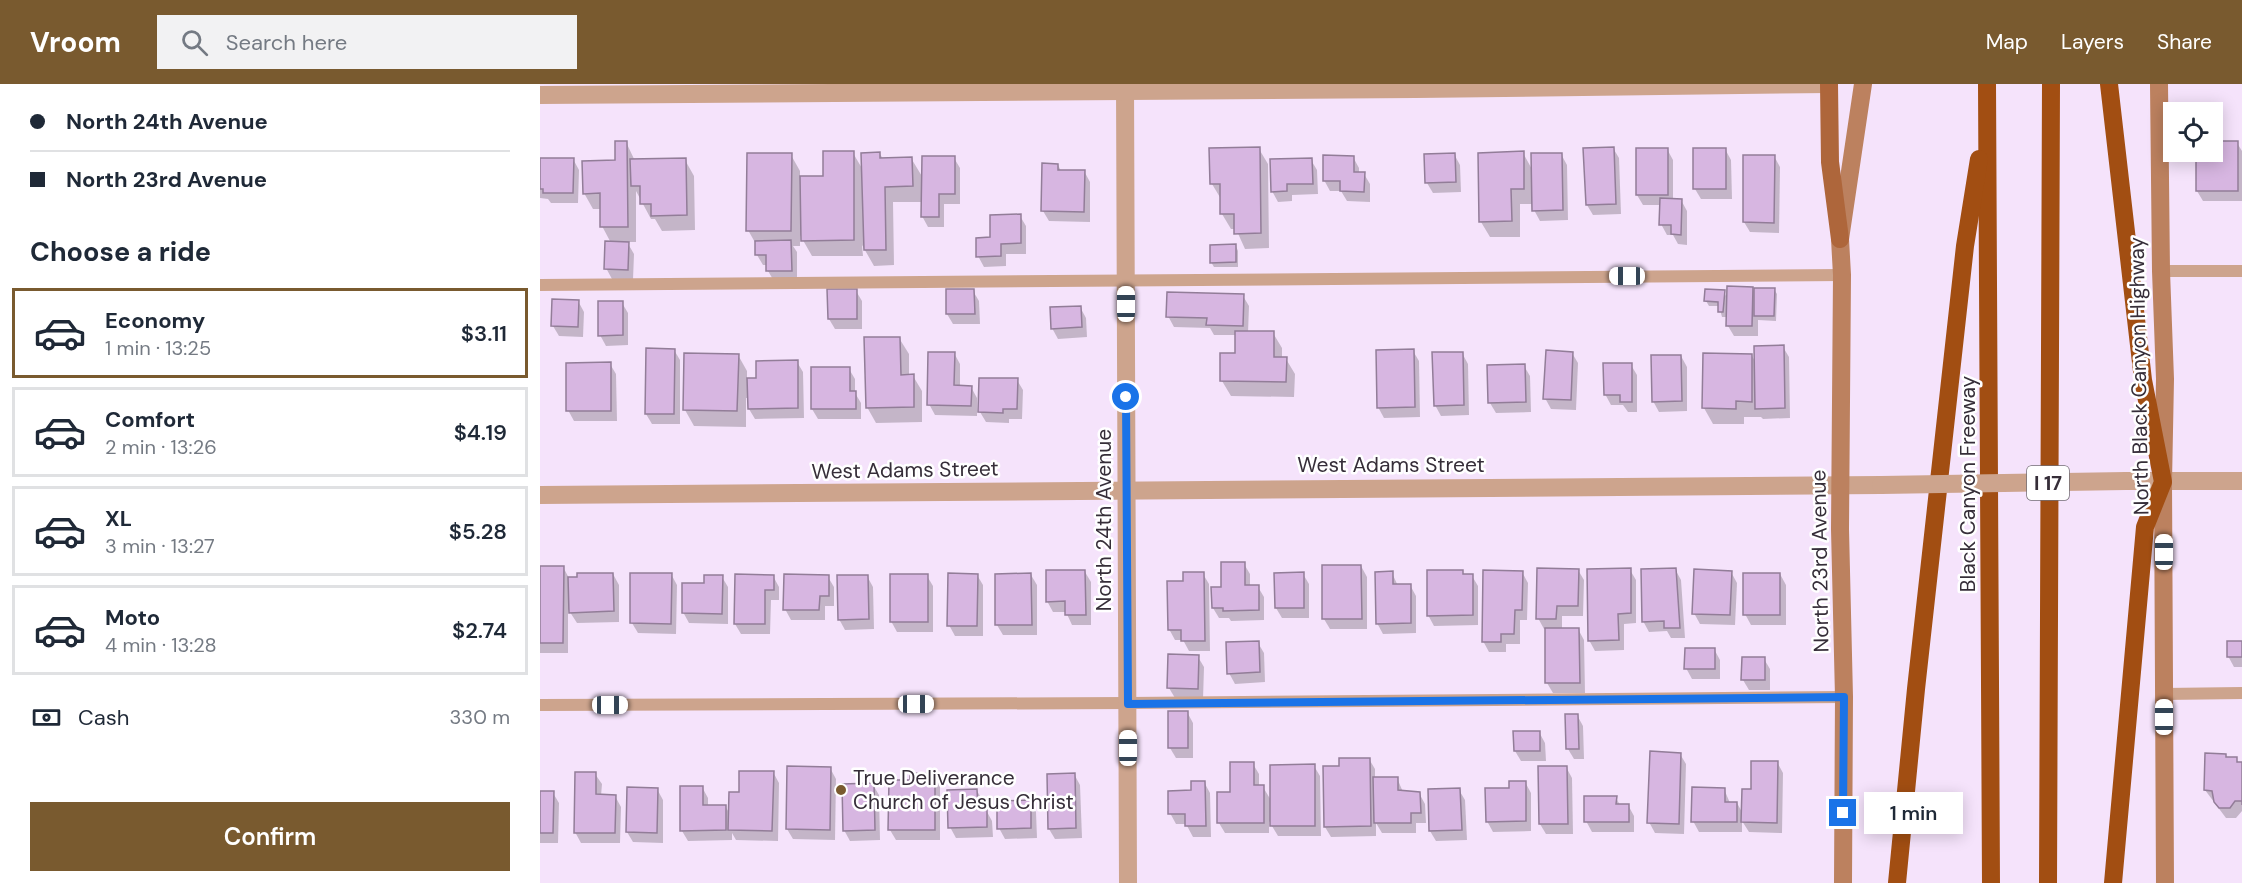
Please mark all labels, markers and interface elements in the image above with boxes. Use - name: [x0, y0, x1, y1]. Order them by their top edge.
- search box: [157, 15, 577, 69]
- text: Vroom: [30, 24, 121, 61]
- icon: search: [178, 26, 211, 59]
- text: Search here: [226, 28, 347, 57]
- text: Map: [1986, 28, 2028, 56]
- text: Layers: [2061, 28, 2124, 56]
- text: Share: [2157, 28, 2212, 56]
- map controls: [2163, 102, 2223, 162]
- button: locate: [2163, 102, 2223, 162]
- text: North 24th Avenue: [66, 107, 268, 136]
- text: North 23rd Avenue: [66, 165, 267, 194]
- text: Choose a ride: [30, 234, 211, 269]
- street label: North Black Canyon Highway: [2123, 236, 2155, 515]
- car: [1609, 267, 1645, 285]
- car: [1117, 286, 1135, 322]
- icon: car: [33, 306, 87, 360]
- text: Economy: [105, 306, 205, 335]
- text: $3.11: [461, 319, 507, 348]
- text: 1 min · 13:25: [105, 335, 211, 361]
- street label: Black Canyon Freeway: [1954, 375, 1982, 592]
- route start: [1112, 383, 1139, 410]
- icon: car: [33, 405, 87, 459]
- text: Comfort: [105, 405, 195, 434]
- text: $4.19: [454, 418, 507, 447]
- street label: North 24th Avenue: [1090, 429, 1118, 611]
- text: 2 min · 13:26: [105, 434, 217, 460]
- street label: West Adams Street: [1297, 451, 1485, 479]
- street label: West Adams Street: [811, 454, 999, 486]
- road number: I 17: [2027, 466, 2069, 500]
- street label: North 23rd Avenue: [1804, 469, 1836, 653]
- icon: car: [33, 504, 87, 558]
- text: XL: [105, 504, 132, 533]
- text: $5.28: [449, 517, 507, 546]
- text: 3 min · 13:27: [105, 533, 215, 559]
- car: [2155, 534, 2173, 570]
- icon: car: [33, 603, 87, 657]
- text: Moto: [105, 603, 160, 632]
- text: $2.74: [452, 616, 507, 645]
- text: 4 min · 13:28: [105, 632, 217, 658]
- car: [898, 695, 934, 713]
- car: [592, 696, 628, 714]
- car: [2155, 699, 2173, 735]
- icon: cash: [30, 701, 63, 734]
- text: Cash: [78, 703, 129, 732]
- text: 330 m: [450, 704, 510, 730]
- car: [1119, 730, 1137, 766]
- place label: True Deliverance Church of Jesus Christ: [853, 764, 1074, 816]
- marker: True Deliverance Church of Jesus Christ: [834, 783, 848, 797]
- callout: 1 min: [1864, 792, 1963, 834]
- route end: [1829, 799, 1856, 826]
- text: 1 min: [1890, 800, 1937, 826]
- button: Confirm: [30, 802, 510, 871]

